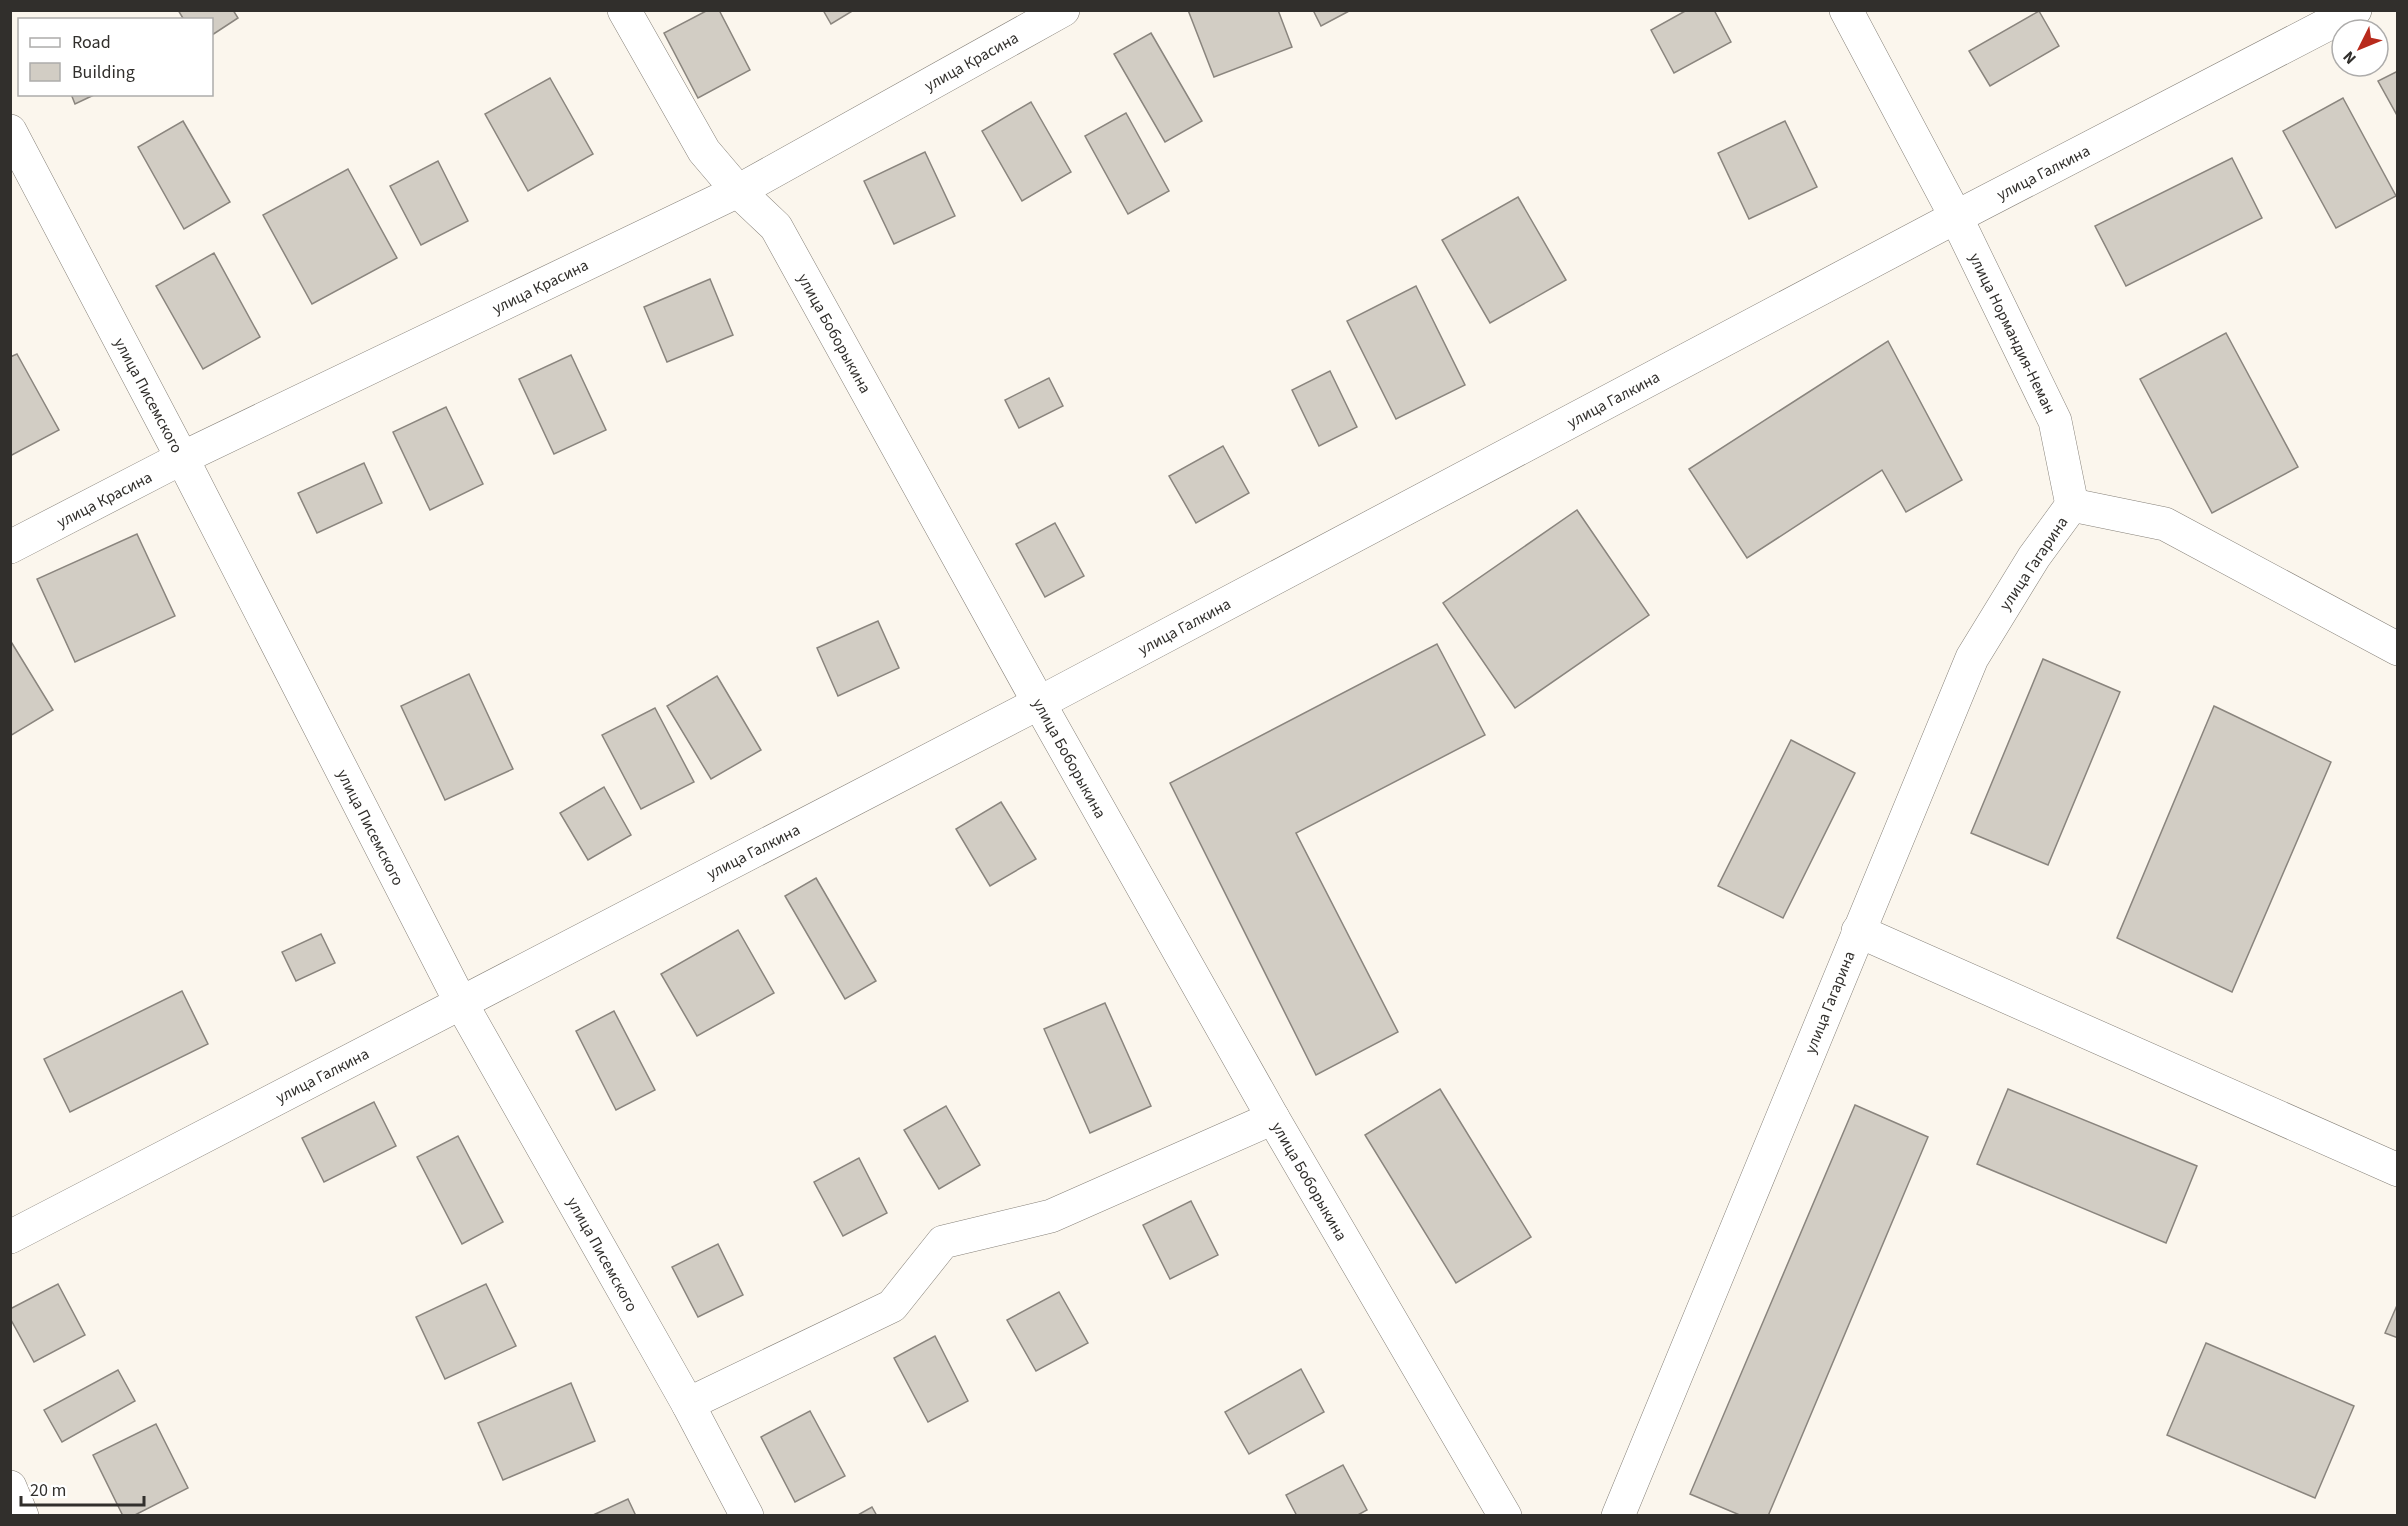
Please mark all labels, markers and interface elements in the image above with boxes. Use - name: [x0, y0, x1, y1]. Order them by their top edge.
- legend: [18, 18, 213, 96]
- north arrow: [2330, 18, 2390, 78]
- street label: улица Красина: [920, 27, 1023, 97]
- text: Road: [72, 30, 111, 55]
- text: N: [2338, 46, 2361, 69]
- text: Building: [72, 60, 135, 85]
- street label: улица Галкина: [1993, 140, 2094, 206]
- street label: улица Нормандия-Неман: [1963, 249, 2061, 418]
- street label: улица Красина: [489, 254, 592, 320]
- street label: улица Боборыкина: [792, 269, 876, 397]
- street label: улица Писемского: [108, 334, 188, 457]
- street label: улица Галкина: [1563, 366, 1664, 434]
- street label: улица Красина: [53, 466, 156, 533]
- street label: улица Гагарина: [1994, 512, 2073, 615]
- street label: улица Галкина: [1134, 593, 1235, 661]
- street label: улица Боборыкина: [1027, 694, 1111, 822]
- street label: улица Писемского: [331, 766, 409, 889]
- street label: улица Галкина: [703, 819, 804, 885]
- street label: улица Гагарина: [1799, 948, 1861, 1057]
- street label: улица Галкина: [272, 1043, 373, 1109]
- street label: улица Боборыкина: [1266, 1118, 1352, 1245]
- street label: улица Писемского: [562, 1193, 643, 1316]
- scale bar: [21, 1469, 144, 1507]
- text: 20 m: [30, 1478, 66, 1503]

